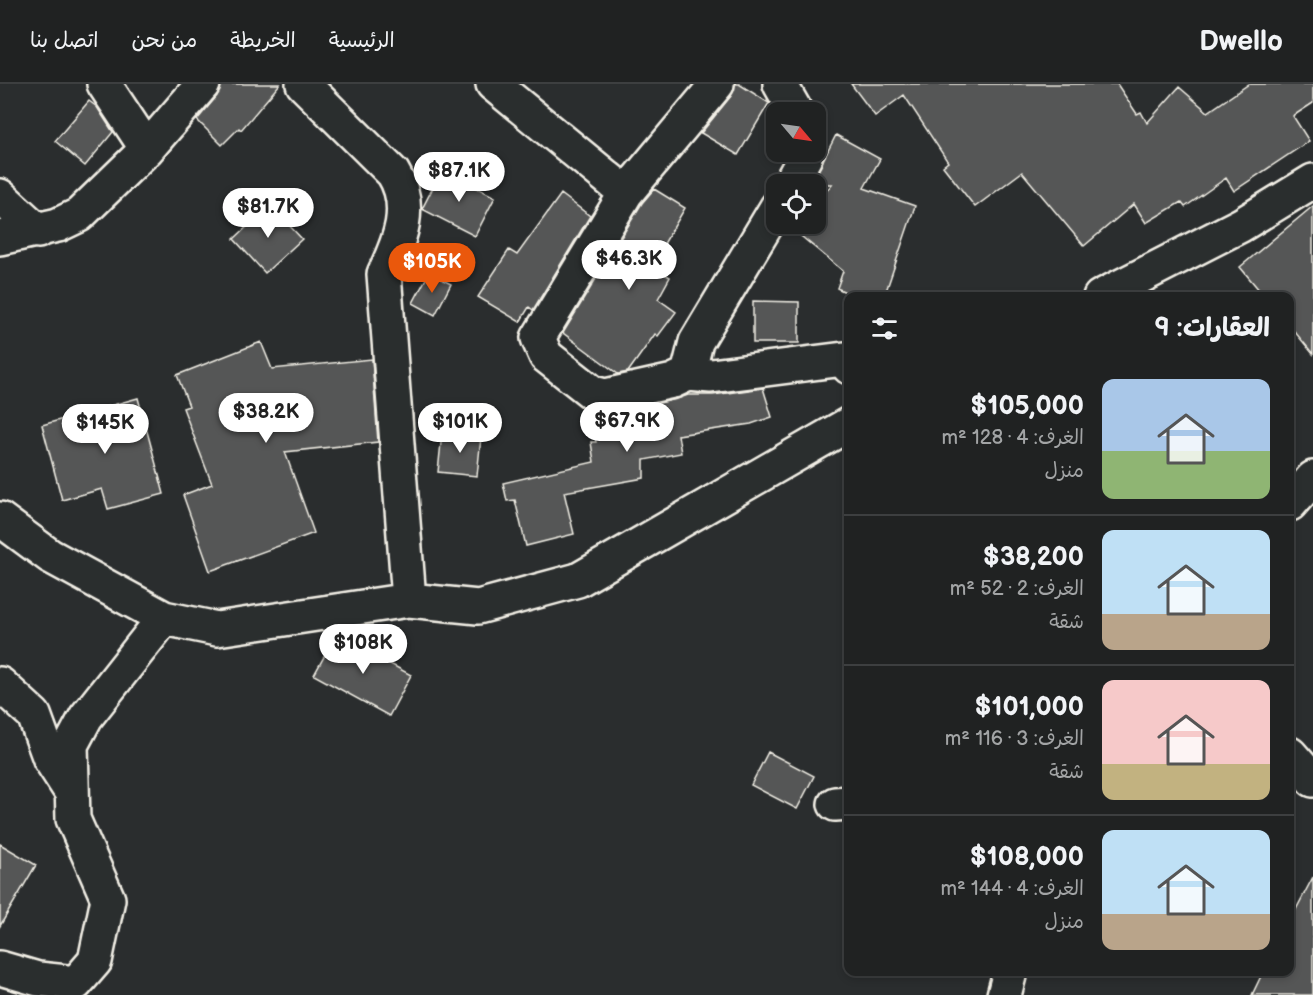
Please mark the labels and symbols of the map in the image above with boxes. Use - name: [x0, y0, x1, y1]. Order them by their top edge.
- north arrow: [766, 102, 826, 162]
- pin: $87.1K: [410, 152, 508, 203]
- pin: $81.7K: [219, 188, 317, 239]
- pin: $46.3K: [580, 240, 678, 291]
- pin: $105K: [390, 243, 474, 294]
- pin: $38.2K: [217, 393, 315, 444]
- pin: $67.9K: [578, 402, 676, 453]
- pin: $101K: [418, 403, 502, 454]
- pin: $145K: [63, 404, 147, 455]
- pin: $108K: [321, 624, 405, 675]

